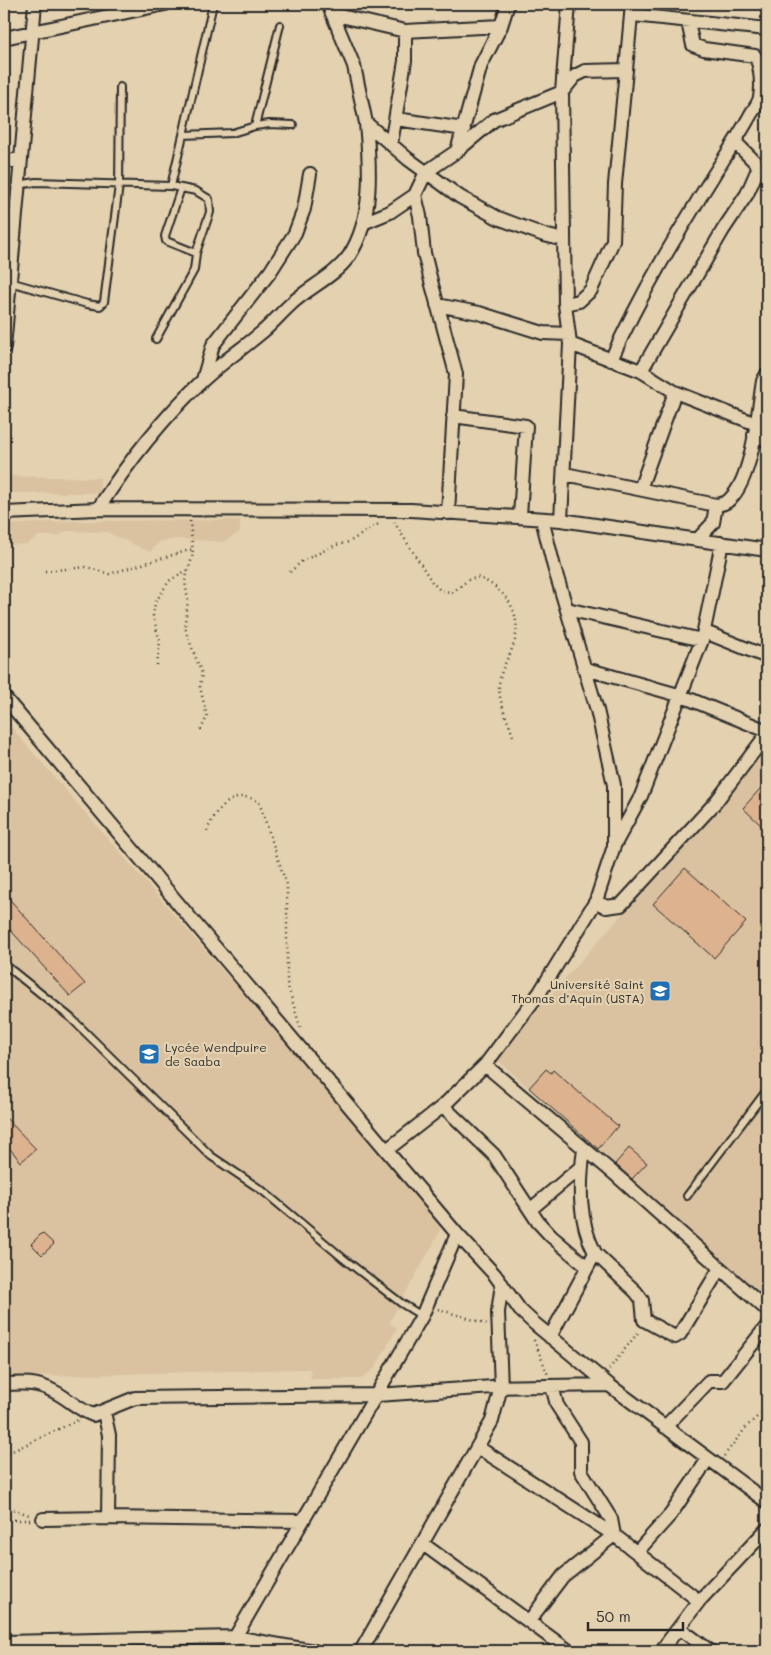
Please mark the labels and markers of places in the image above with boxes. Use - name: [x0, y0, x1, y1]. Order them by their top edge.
- place label: Université Saint Thomas d’Aquin (USTA): [511, 976, 644, 1006]
- school or university icon: Université Saint Thomas d’Aquin (USTA): [648, 979, 672, 1003]
- place label: Lycée Wendpuire de Saaba: [165, 1039, 267, 1069]
- school or university icon: Lycée Wendpuire de Saaba: [137, 1042, 161, 1066]

